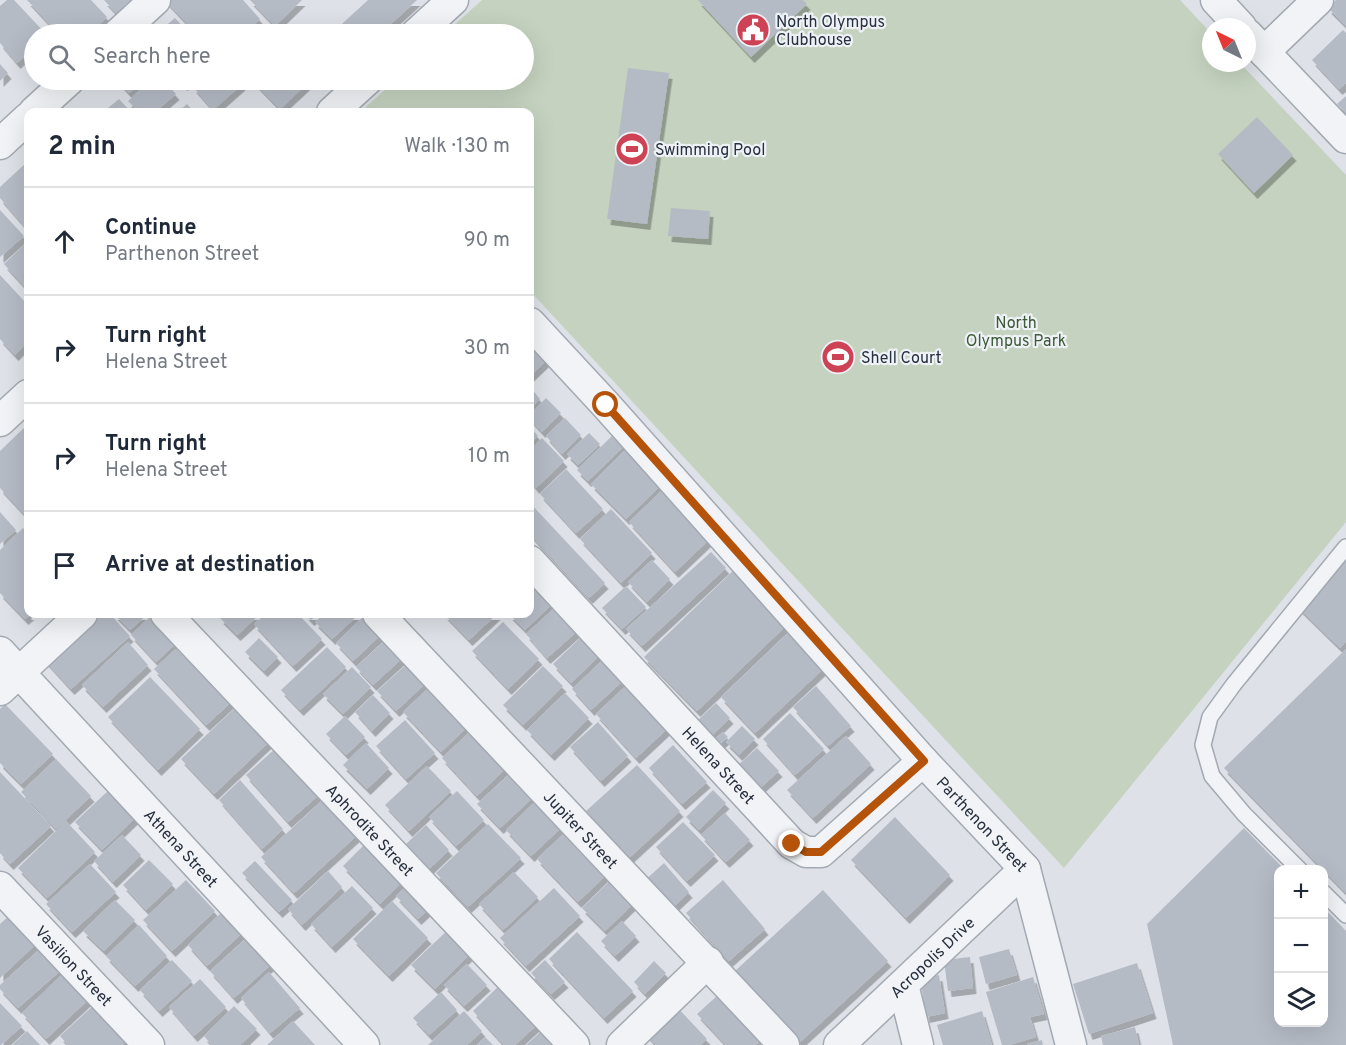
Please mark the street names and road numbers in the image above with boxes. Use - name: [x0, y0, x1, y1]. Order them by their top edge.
- street label: Helena Street: [677, 724, 758, 809]
- street label: Parthenon Street: [931, 773, 1031, 877]
- street label: Aphrodite Street: [320, 781, 417, 881]
- street label: Jupiter Street: [538, 788, 621, 874]
- street label: Athena Street: [139, 806, 221, 893]
- street label: Acropolis Drive: [887, 914, 980, 1003]
- street label: Vasilion Street: [30, 922, 115, 1011]

